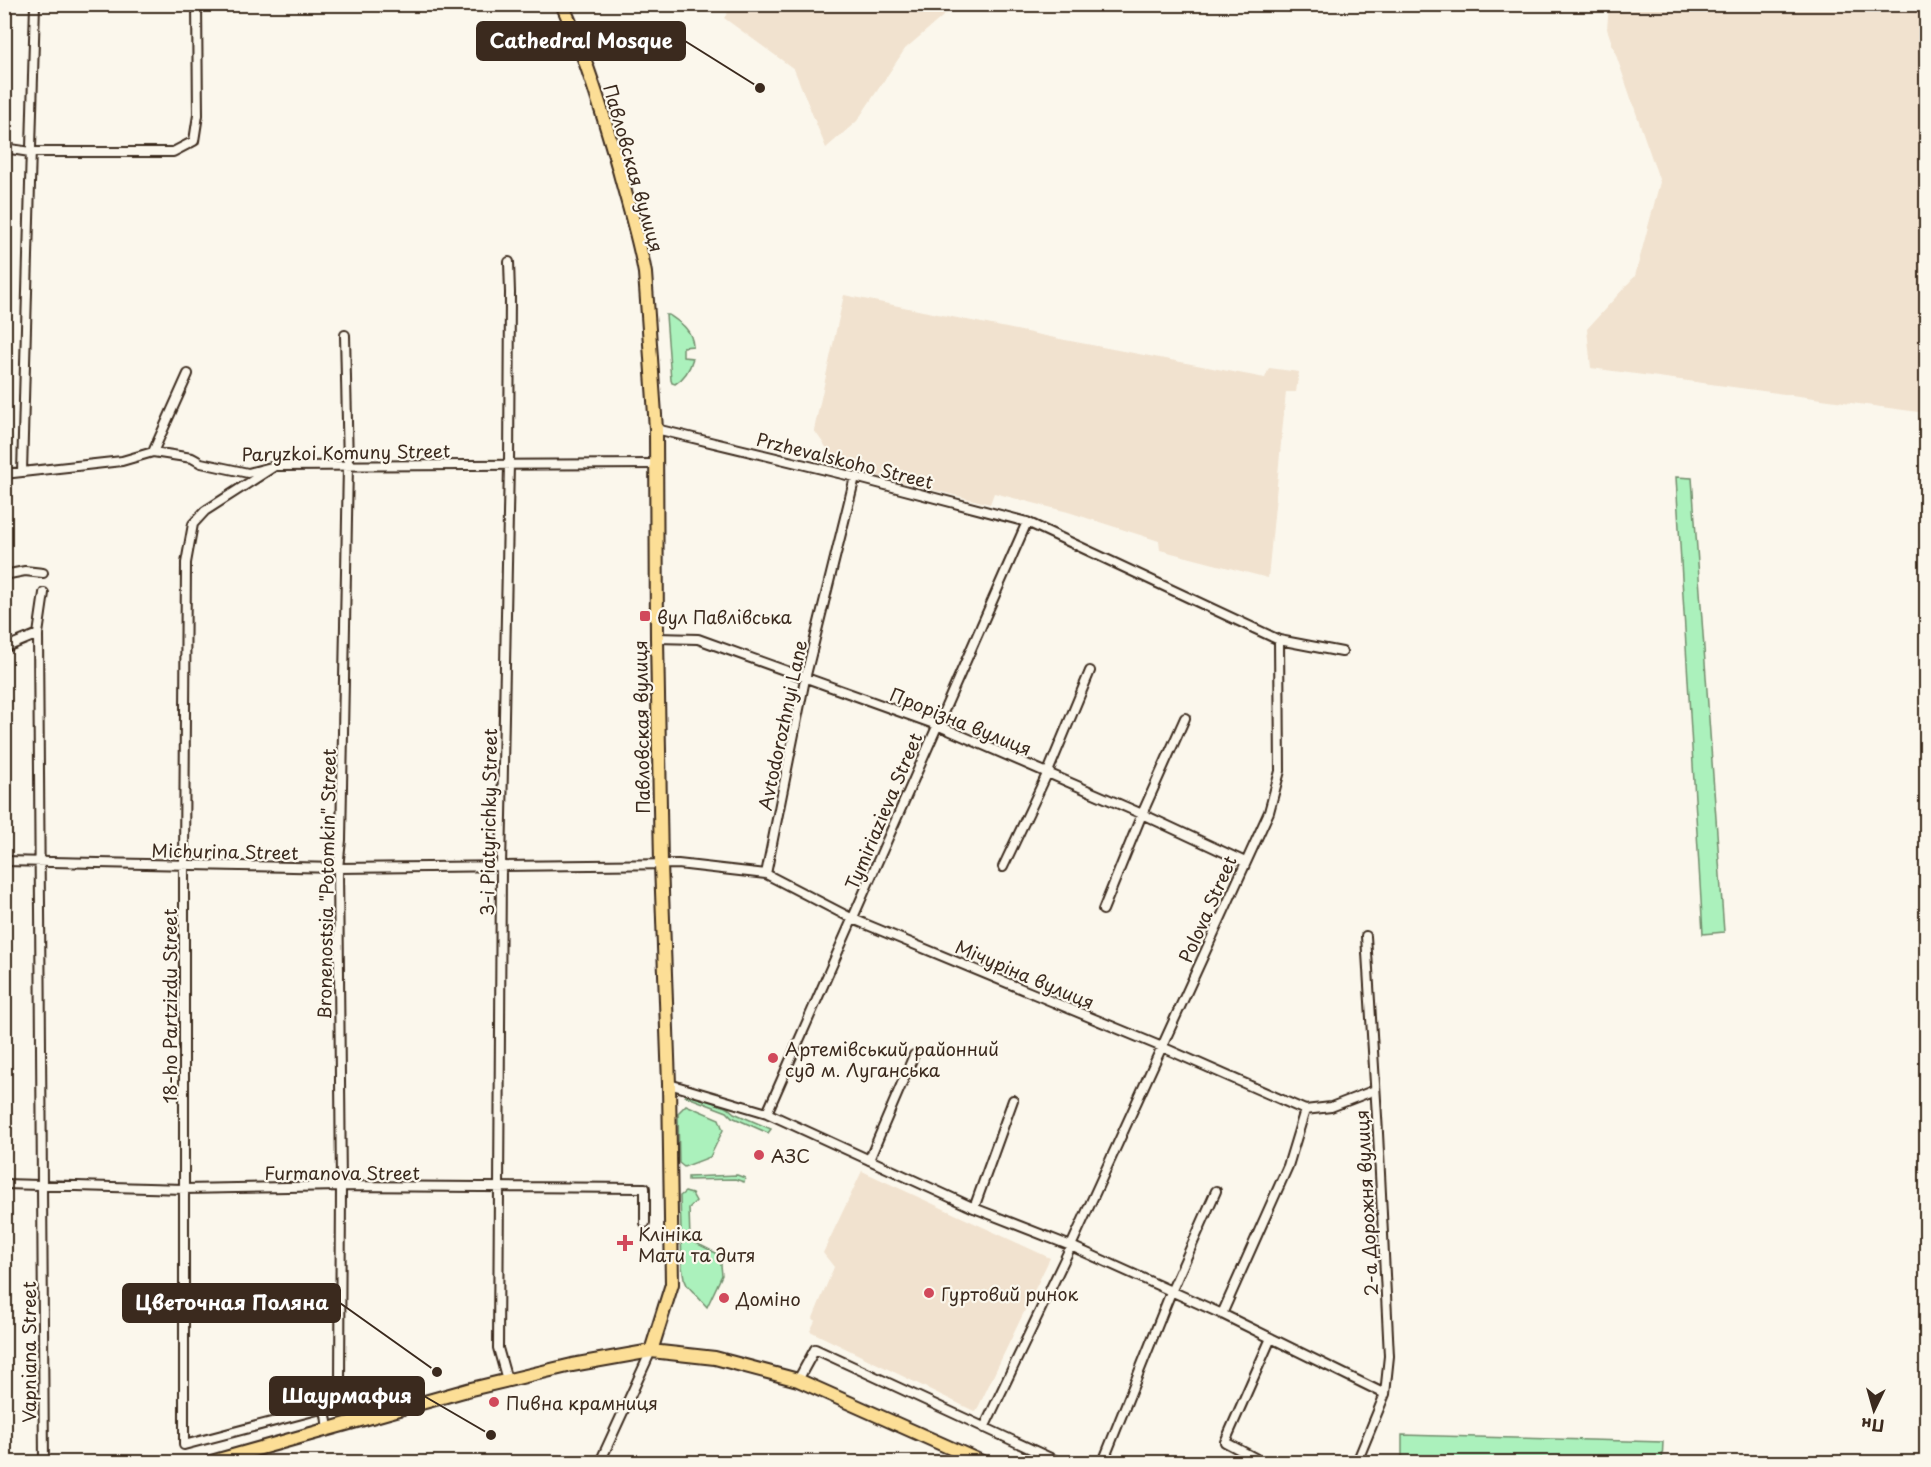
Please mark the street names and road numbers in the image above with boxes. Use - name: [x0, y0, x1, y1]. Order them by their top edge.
- street label: Павловская вулиця: [597, 81, 671, 255]
- street label: Przhevalskoho Street: [754, 425, 936, 495]
- street label: Paryzkoi Komuny Street: [241, 437, 451, 467]
- street label: Avtodorozhnyi Lane: [751, 637, 813, 813]
- street label: Павловская вулиця: [626, 640, 656, 814]
- street label: Прорізна вулиця: [886, 680, 1036, 762]
- street label: 3-i Piatyrichky Street: [473, 728, 503, 916]
- street label: Tymiriazieva Street: [838, 728, 928, 894]
- street label: Bronenostsia "Potomkin" Street: [310, 748, 342, 1020]
- street label: Michurina Street: [151, 836, 299, 866]
- street label: Polova Street: [1171, 851, 1243, 967]
- street label: 18-ho Partzizdu Street: [156, 908, 183, 1104]
- street label: Мічуріна вулиця: [951, 933, 1099, 1015]
- street label: 2-а Дорожня вулиця: [1348, 1109, 1384, 1297]
- street label: Furmanova Street: [264, 1159, 420, 1186]
- street label: Vapniana Street: [15, 1281, 42, 1423]

